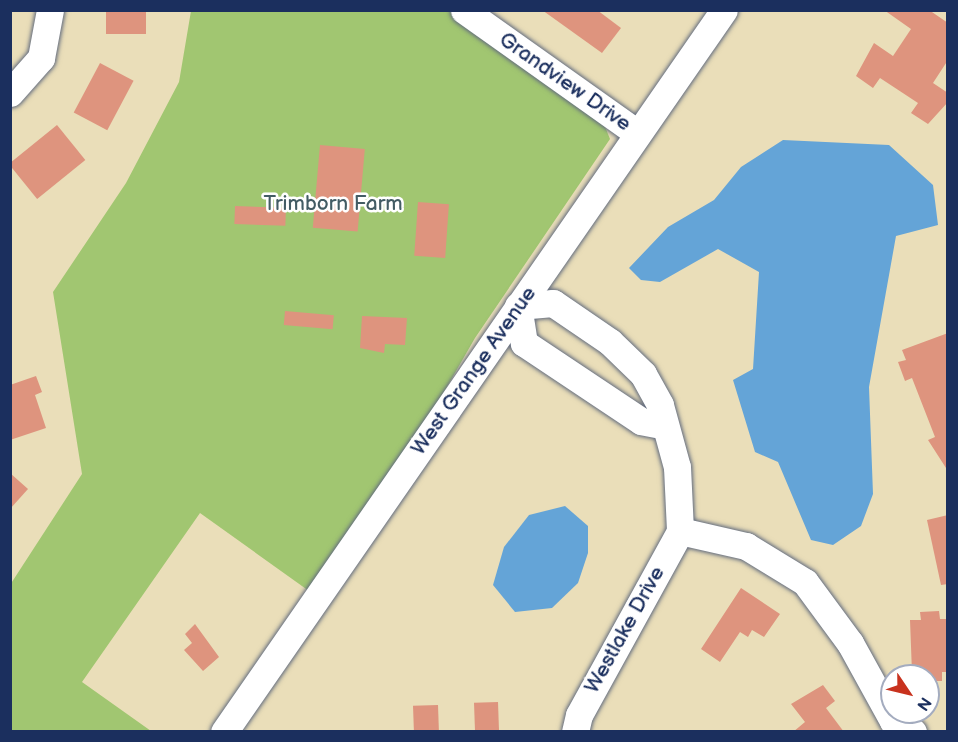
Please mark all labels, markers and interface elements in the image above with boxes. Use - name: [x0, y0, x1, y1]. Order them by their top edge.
- street label: Grandview Drive: [494, 27, 636, 137]
- park label: Trimborn Farm: [263, 191, 403, 217]
- street label: West Grange Avenue: [406, 282, 542, 460]
- street label: Westlake Drive: [580, 562, 670, 698]
- north arrow: [880, 664, 940, 724]
- text: N: [912, 693, 935, 714]

